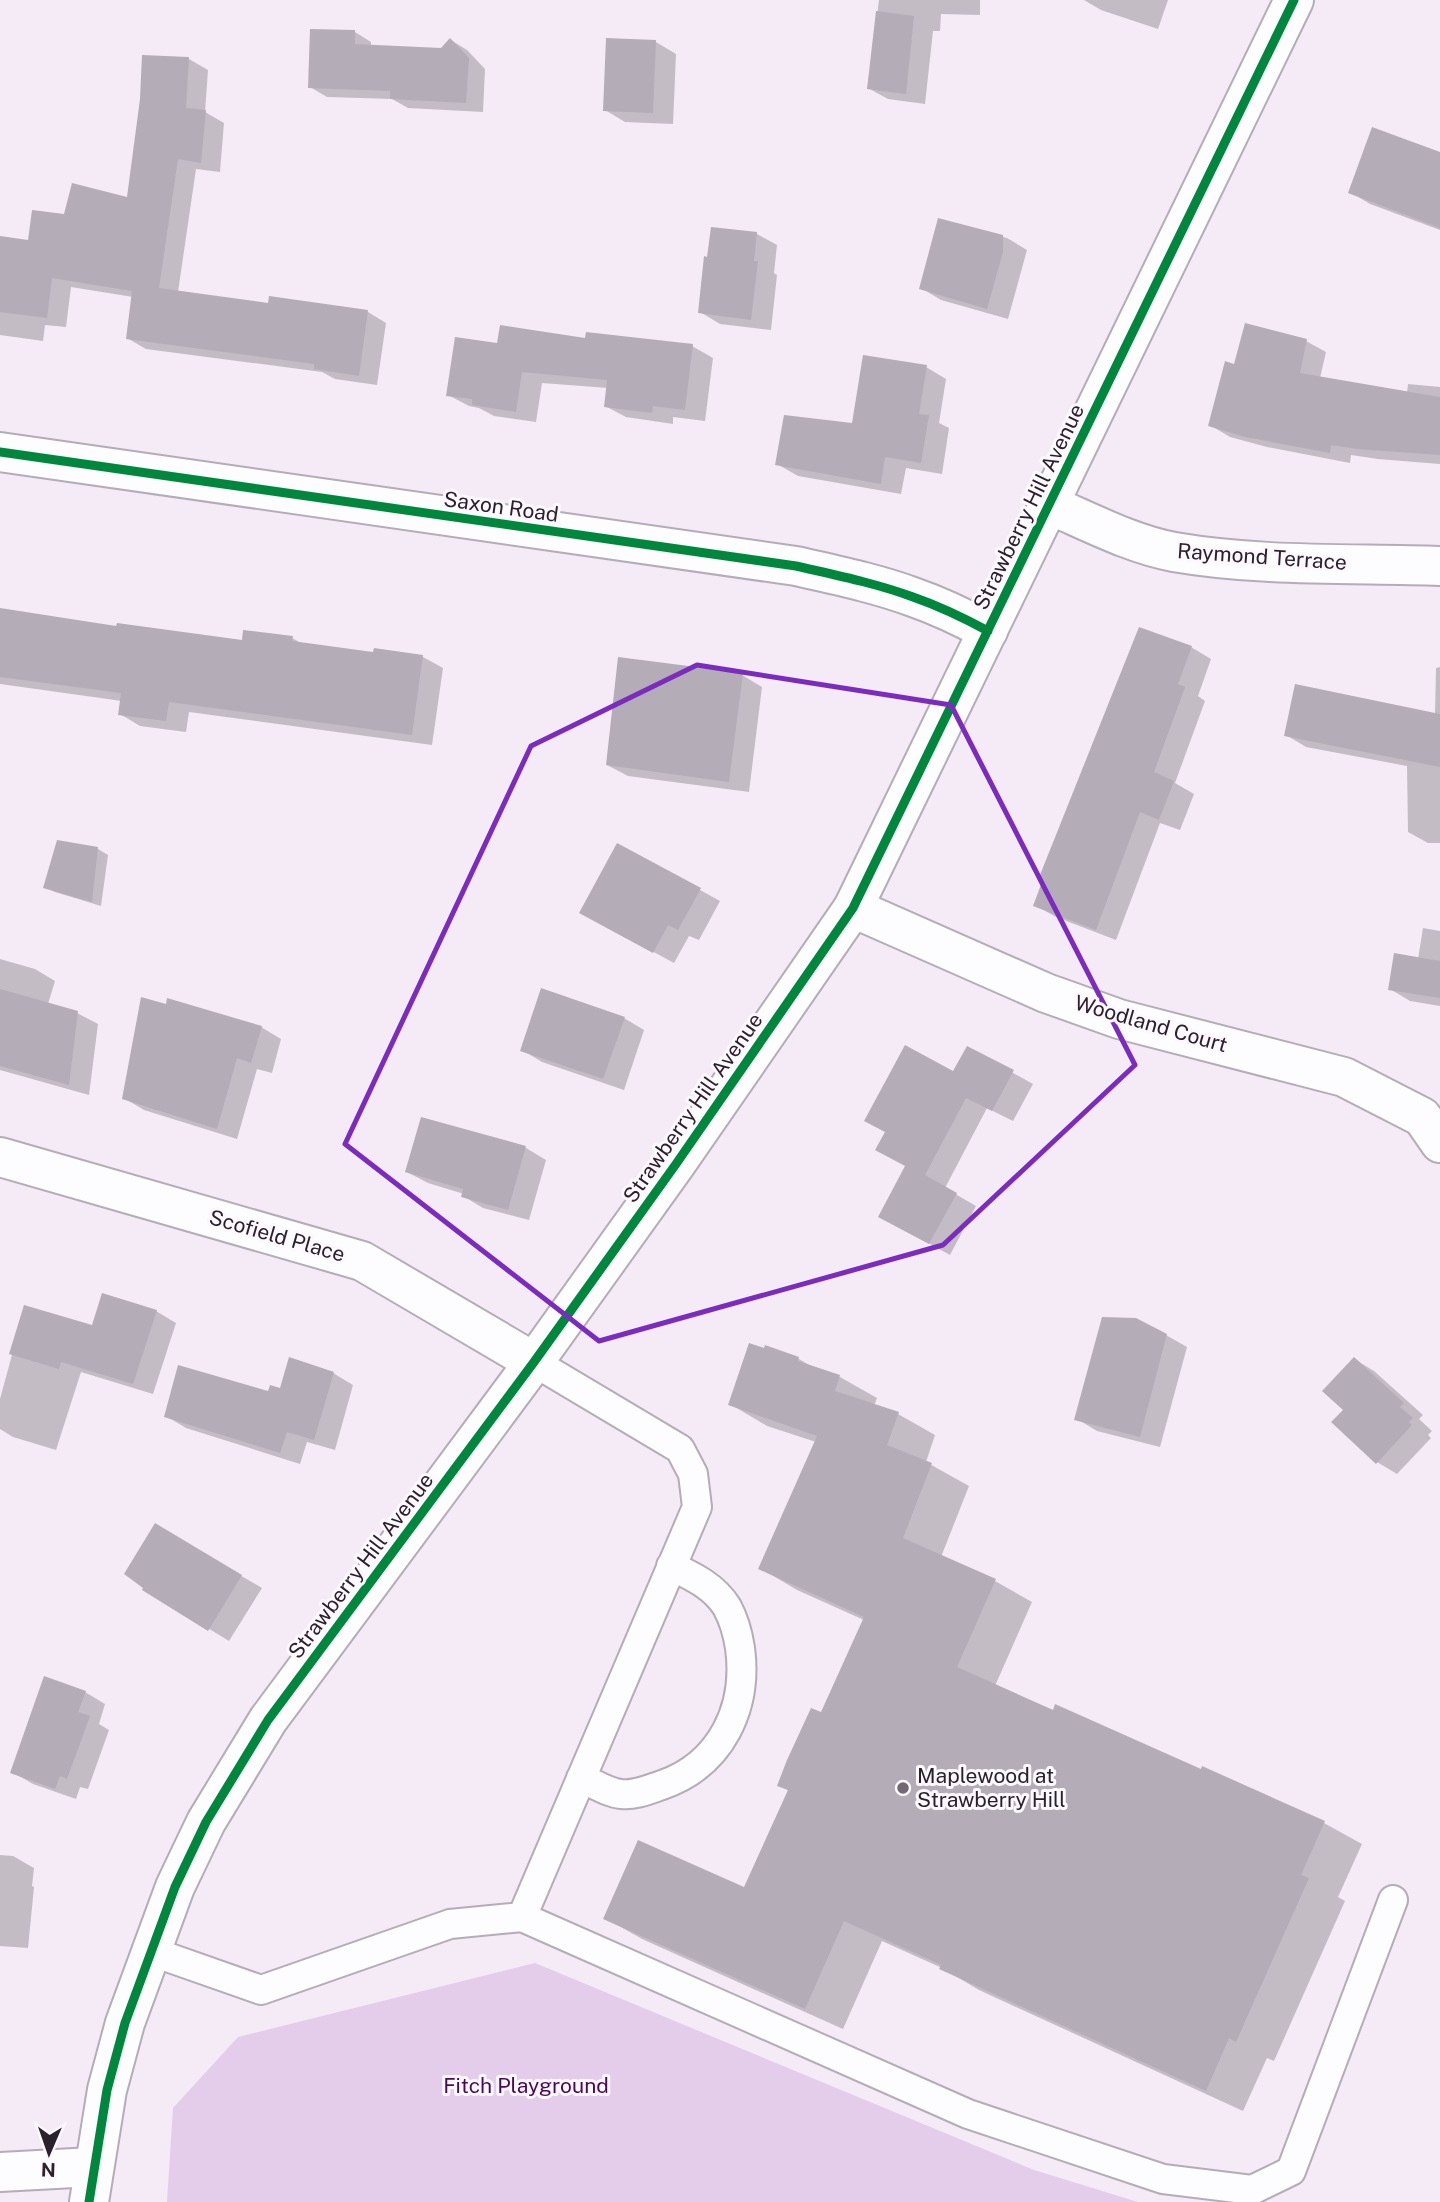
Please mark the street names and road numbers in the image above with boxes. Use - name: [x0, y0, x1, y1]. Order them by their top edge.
- street label: Strawberry Hill Avenue: [968, 400, 1089, 614]
- street label: Saxon Road: [442, 486, 560, 527]
- street label: Raymond Terrace: [1176, 538, 1348, 575]
- street label: Woodland Court: [1072, 990, 1230, 1057]
- street label: Strawberry Hill Avenue: [618, 1008, 768, 1207]
- street label: Scofield Place: [206, 1204, 348, 1267]
- street label: Strawberry Hill Avenue: [283, 1468, 439, 1663]

